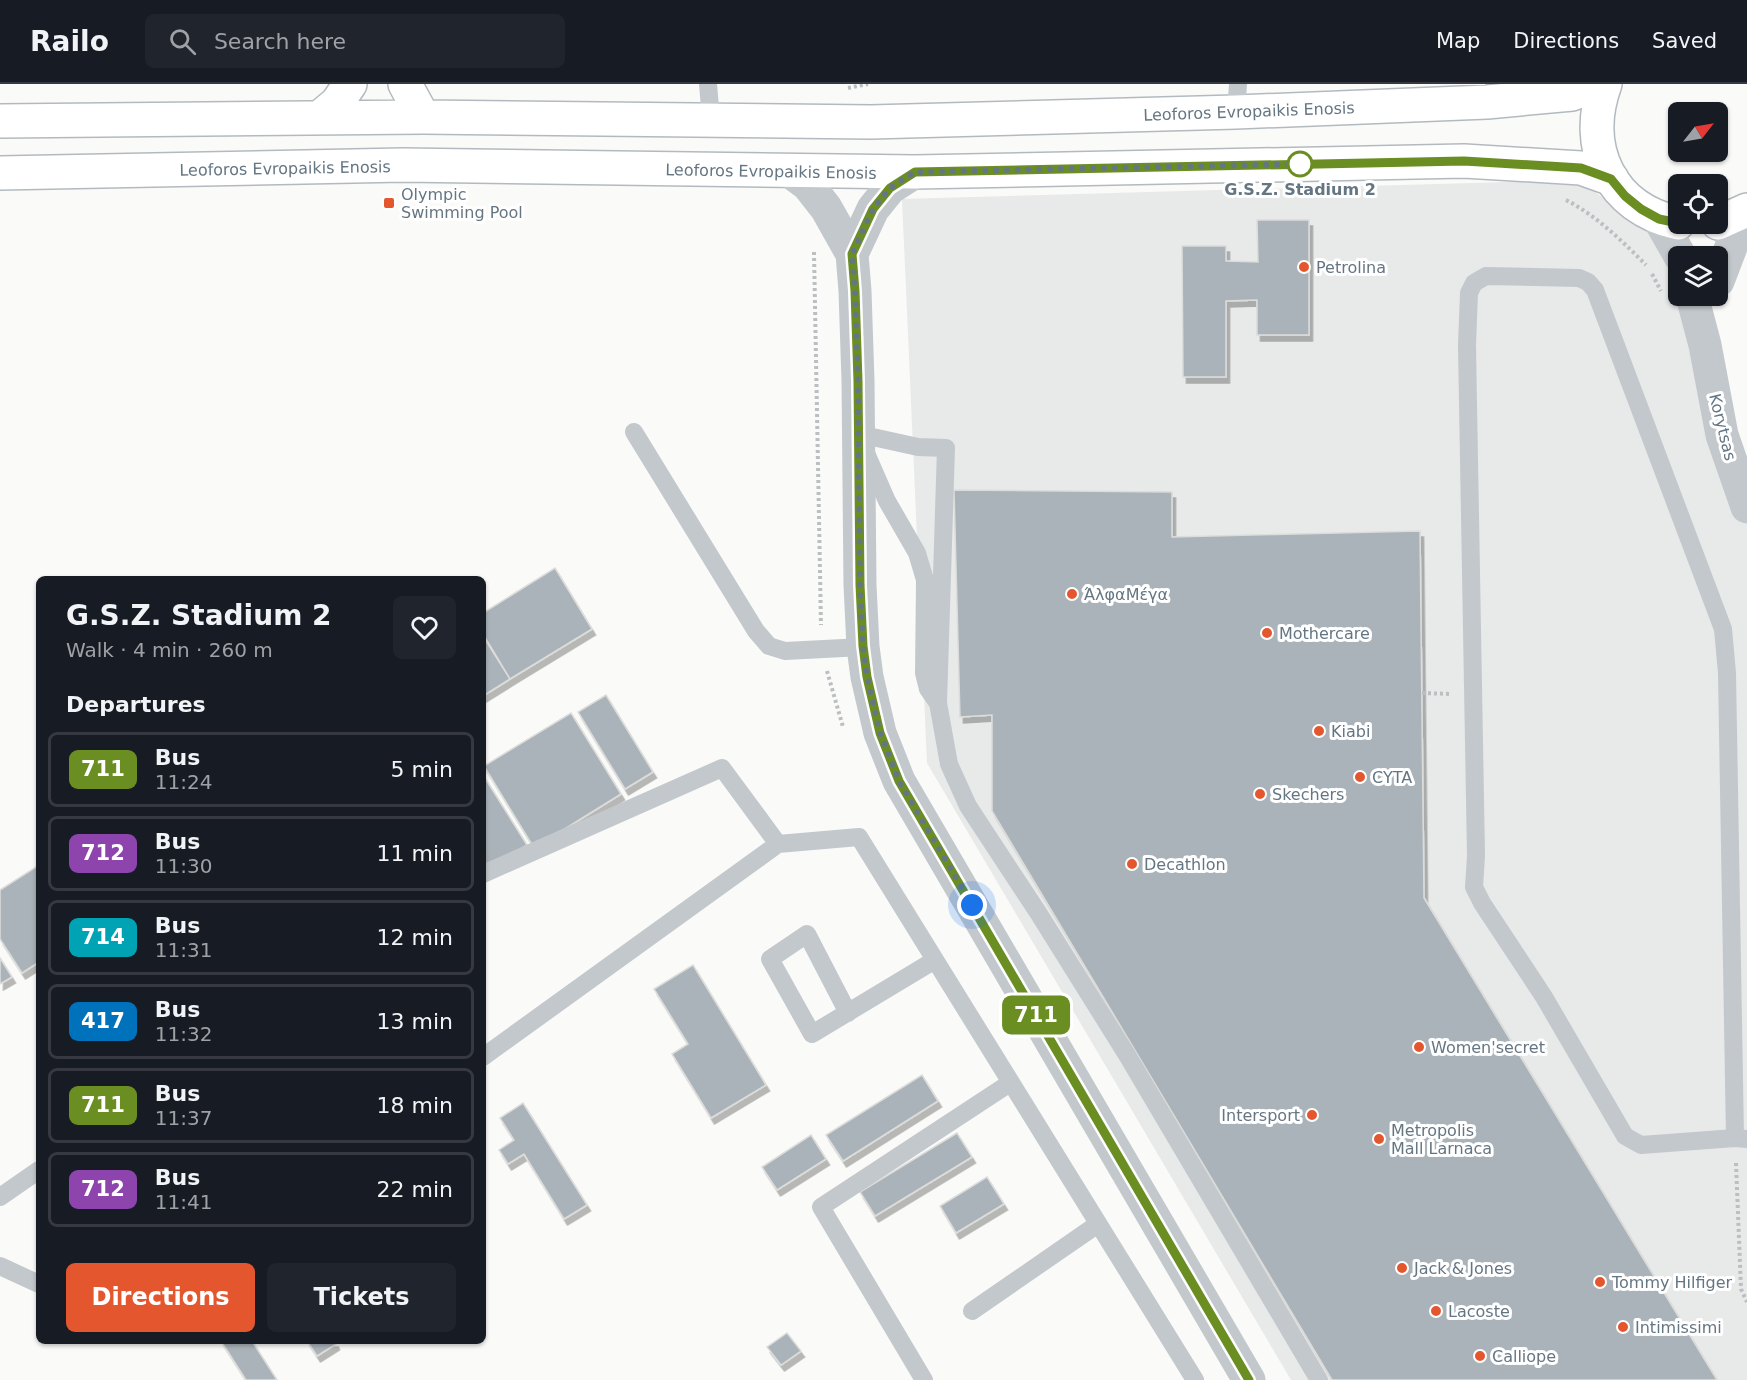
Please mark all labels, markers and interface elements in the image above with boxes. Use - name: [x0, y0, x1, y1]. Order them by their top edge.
- search box: [145, 14, 565, 68]
- text: Railo: [30, 25, 109, 58]
- icon: search: [166, 25, 199, 58]
- text: Search here: [214, 29, 346, 54]
- text: Map: [1436, 29, 1480, 53]
- text: Directions: [1513, 29, 1619, 53]
- text: Saved: [1652, 29, 1717, 53]
- street label: Leoforos Evropaikis Enosis: [1143, 98, 1355, 125]
- north arrow: [1668, 102, 1728, 162]
- map controls: [1668, 102, 1728, 306]
- marker: G.S.Z. Stadium 2: [1287, 151, 1313, 177]
- street label: Leoforos Evropaikis Enosis: [179, 157, 391, 180]
- street label: Leoforos Evropaikis Enosis: [665, 160, 877, 183]
- button: locate: [1668, 174, 1728, 234]
- place label: G.S.Z. Stadium 2: [1224, 180, 1376, 199]
- place label: Olympic Swimming Pool: [401, 185, 523, 222]
- marker: Olympic Swimming Pool: [382, 196, 396, 210]
- button: layers: [1668, 246, 1728, 306]
- place label: Petrolina: [1316, 258, 1386, 277]
- marker: Petrolina: [1297, 260, 1311, 274]
- street label: Korytsas: [1705, 392, 1740, 463]
- place label: ΆλφαΜέγα: [1084, 585, 1168, 604]
- marker: ΆλφαΜέγα: [1065, 587, 1079, 601]
- button: heart: [393, 596, 456, 659]
- text: G.S.Z. Stadium 2: [66, 599, 332, 632]
- place label: Mothercare: [1279, 624, 1370, 643]
- marker: Mothercare: [1260, 626, 1274, 640]
- text: Walk · 4 min · 260 m: [66, 638, 273, 662]
- text: Departures: [66, 692, 206, 717]
- place label: Kiabi: [1331, 722, 1370, 741]
- marker: Kiabi: [1312, 724, 1326, 738]
- text: Bus: [155, 745, 200, 770]
- text: 711: [81, 757, 125, 781]
- text: 5 min: [391, 757, 453, 782]
- place label: CYTA: [1372, 768, 1412, 787]
- text: 11:24: [155, 770, 212, 794]
- marker: CYTA: [1353, 770, 1367, 784]
- place label: Skechers: [1272, 785, 1344, 804]
- marker: Skechers: [1253, 787, 1267, 801]
- text: Bus: [155, 829, 200, 854]
- text: 712: [81, 841, 125, 865]
- text: 11 min: [377, 841, 453, 866]
- text: 11:30: [155, 854, 212, 878]
- place label: Decathlon: [1144, 855, 1226, 874]
- marker: Decathlon: [1125, 857, 1139, 871]
- your location: [957, 890, 987, 920]
- text: Bus: [155, 913, 200, 938]
- text: 714: [81, 925, 125, 949]
- text: 12 min: [377, 925, 453, 950]
- text: 11:31: [155, 938, 212, 962]
- line badge: 711: [1002, 996, 1070, 1034]
- text: Bus: [155, 997, 200, 1022]
- text: 711: [1014, 1003, 1058, 1027]
- text: 417: [81, 1009, 125, 1033]
- text: 13 min: [377, 1009, 453, 1034]
- text: 11:32: [155, 1022, 212, 1046]
- place label: Women'secret: [1431, 1038, 1545, 1057]
- marker: Women'secret: [1412, 1040, 1426, 1054]
- text: Bus: [155, 1081, 200, 1106]
- text: 711: [81, 1093, 125, 1117]
- text: 18 min: [377, 1093, 453, 1118]
- text: 11:37: [155, 1106, 212, 1130]
- place label: Intersport: [1221, 1106, 1300, 1125]
- marker: Intersport: [1305, 1108, 1319, 1122]
- place label: Metropolis Mall Larnaca: [1391, 1121, 1492, 1158]
- marker: Metropolis Mall Larnaca: [1372, 1132, 1386, 1146]
- text: Bus: [155, 1165, 200, 1190]
- text: 712: [81, 1177, 125, 1201]
- text: 22 min: [377, 1177, 453, 1202]
- text: 11:41: [155, 1190, 212, 1214]
- place label: Jack & Jones: [1413, 1259, 1512, 1278]
- marker: Jack & Jones: [1395, 1261, 1409, 1275]
- button: Directions: [66, 1263, 255, 1332]
- button: Tickets: [267, 1263, 456, 1332]
- place label: Tommy Hilfiger: [1611, 1273, 1733, 1292]
- marker: Tommy Hilfiger: [1593, 1275, 1607, 1289]
- place label: Lacoste: [1448, 1302, 1510, 1321]
- marker: Lacoste: [1429, 1304, 1443, 1318]
- place label: Intimissimi: [1635, 1318, 1722, 1337]
- marker: Intimissimi: [1616, 1320, 1630, 1334]
- place label: Calliope: [1492, 1347, 1556, 1366]
- marker: Calliope: [1473, 1349, 1487, 1363]

